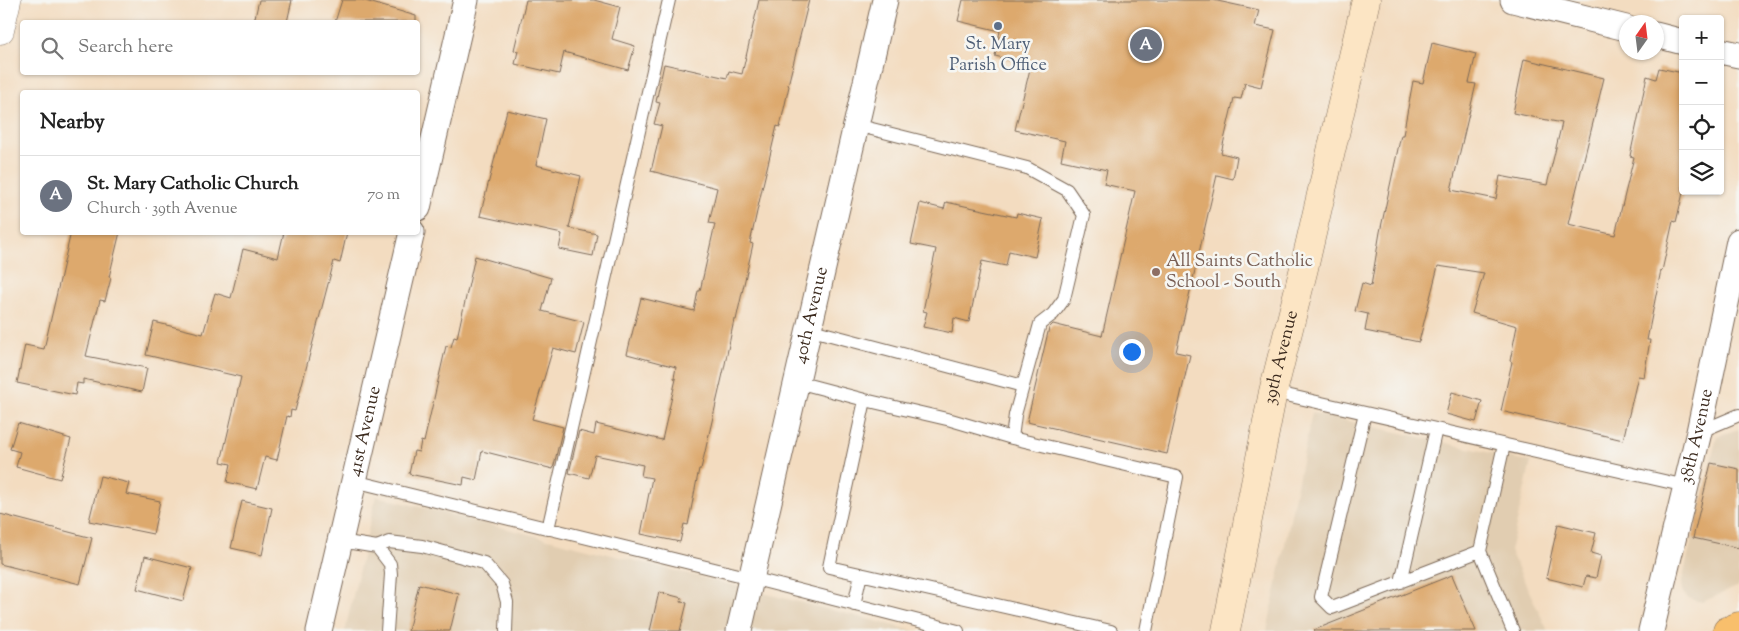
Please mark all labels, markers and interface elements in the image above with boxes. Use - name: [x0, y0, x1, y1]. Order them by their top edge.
- north arrow: [1619, 15, 1664, 60]
- map controls: [1679, 15, 1724, 195]
- button: +: [1679, 15, 1724, 60]
- search box: [20, 20, 420, 75]
- marker: St. Mary Parish Office: [992, 20, 1004, 32]
- pin: A: [1130, 26, 1162, 64]
- place label: St. Mary Parish Office: [949, 32, 1047, 79]
- icon: search: [38, 34, 66, 62]
- text: Search here: [78, 34, 173, 61]
- button: −: [1679, 60, 1724, 105]
- button: locate: [1679, 105, 1724, 150]
- text: Nearby: [40, 108, 105, 138]
- button: layers: [1679, 150, 1724, 195]
- text: St. Mary Catholic Church: [87, 171, 299, 198]
- text: A: [50, 184, 63, 207]
- text: 70 m: [367, 184, 400, 207]
- text: Church · 39th Avenue: [87, 198, 238, 221]
- place label: All Saints Catholic School - South: [1166, 249, 1313, 296]
- street label: 40th Avenue: [788, 264, 836, 367]
- marker: All Saints Catholic School - South: [1150, 266, 1162, 278]
- street label: 39th Avenue: [1258, 308, 1306, 407]
- your location: [1119, 339, 1145, 365]
- street label: 41st Avenue: [342, 383, 389, 479]
- street label: 38th Avenue: [1674, 386, 1721, 487]

